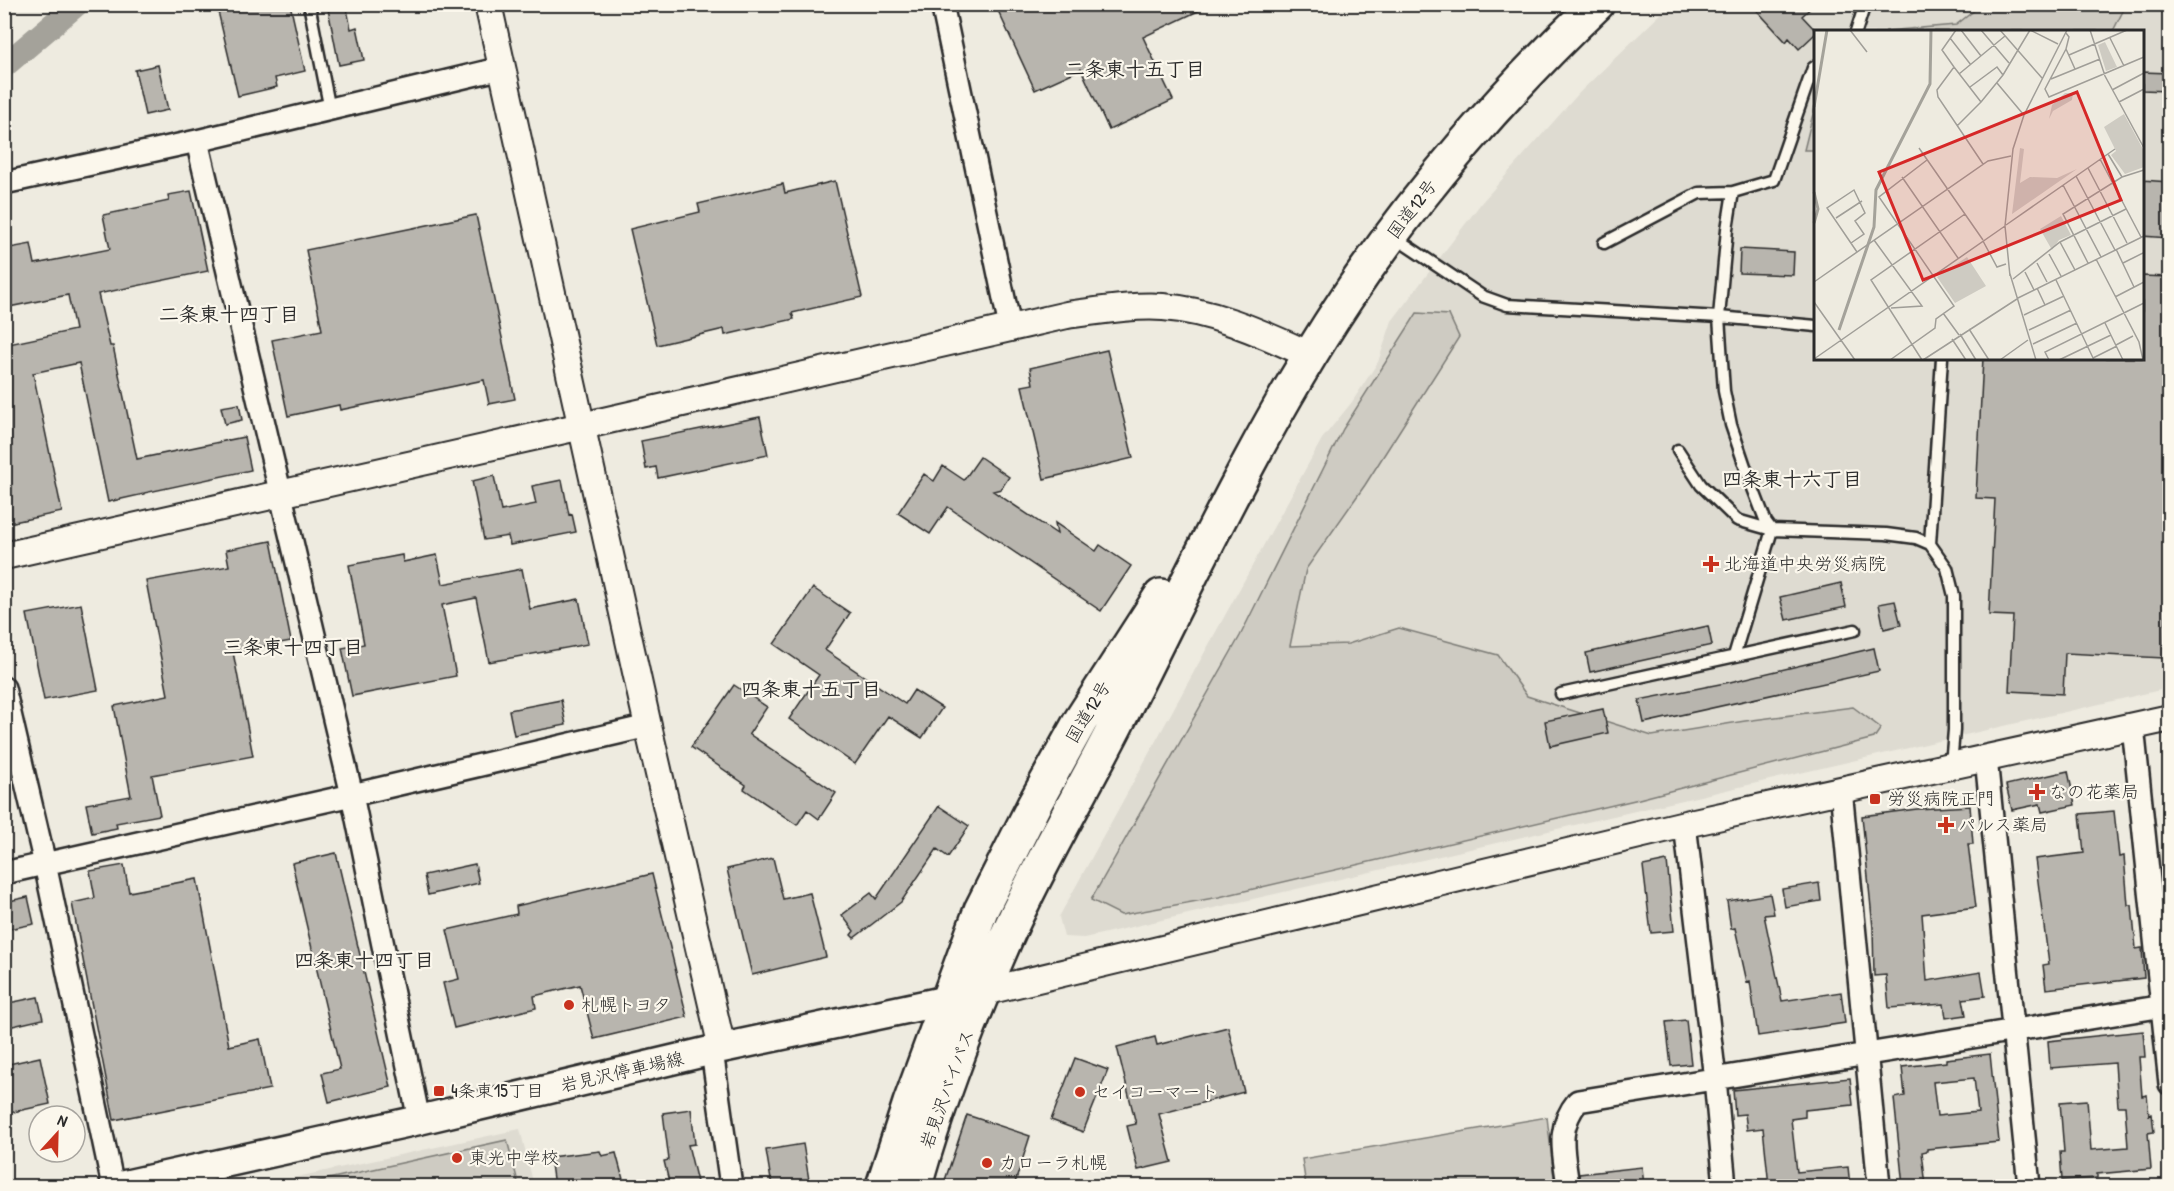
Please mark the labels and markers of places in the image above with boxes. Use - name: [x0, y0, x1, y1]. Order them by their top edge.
- place label: 北海道中央労災病院: [1724, 551, 1886, 576]
- marker: 北海道中央労災病院: [1702, 555, 1720, 573]
- place label: なの花薬局: [2049, 779, 2139, 804]
- marker: なの花薬局: [2030, 785, 2044, 799]
- place label: 労災病院正門: [1887, 786, 1995, 811]
- marker: 労災病院正門: [1868, 792, 1882, 806]
- place label: パルス薬局: [1958, 812, 2048, 837]
- marker: パルス薬局: [1939, 818, 1953, 832]
- place label: 札幌トヨタ: [581, 992, 671, 1017]
- marker: 札幌トヨタ: [562, 998, 576, 1012]
- place label: 4条東15丁目: [451, 1078, 544, 1103]
- place label: セイコーマート: [1092, 1079, 1218, 1104]
- marker: 4条東15丁目: [432, 1084, 446, 1098]
- marker: セイコーマート: [1073, 1085, 1087, 1099]
- place label: 東光中学校: [469, 1145, 559, 1170]
- place label: カローラ札幌: [999, 1150, 1107, 1175]
- marker: 東光中学校: [450, 1151, 464, 1165]
- marker: カローラ札幌: [980, 1156, 994, 1170]

